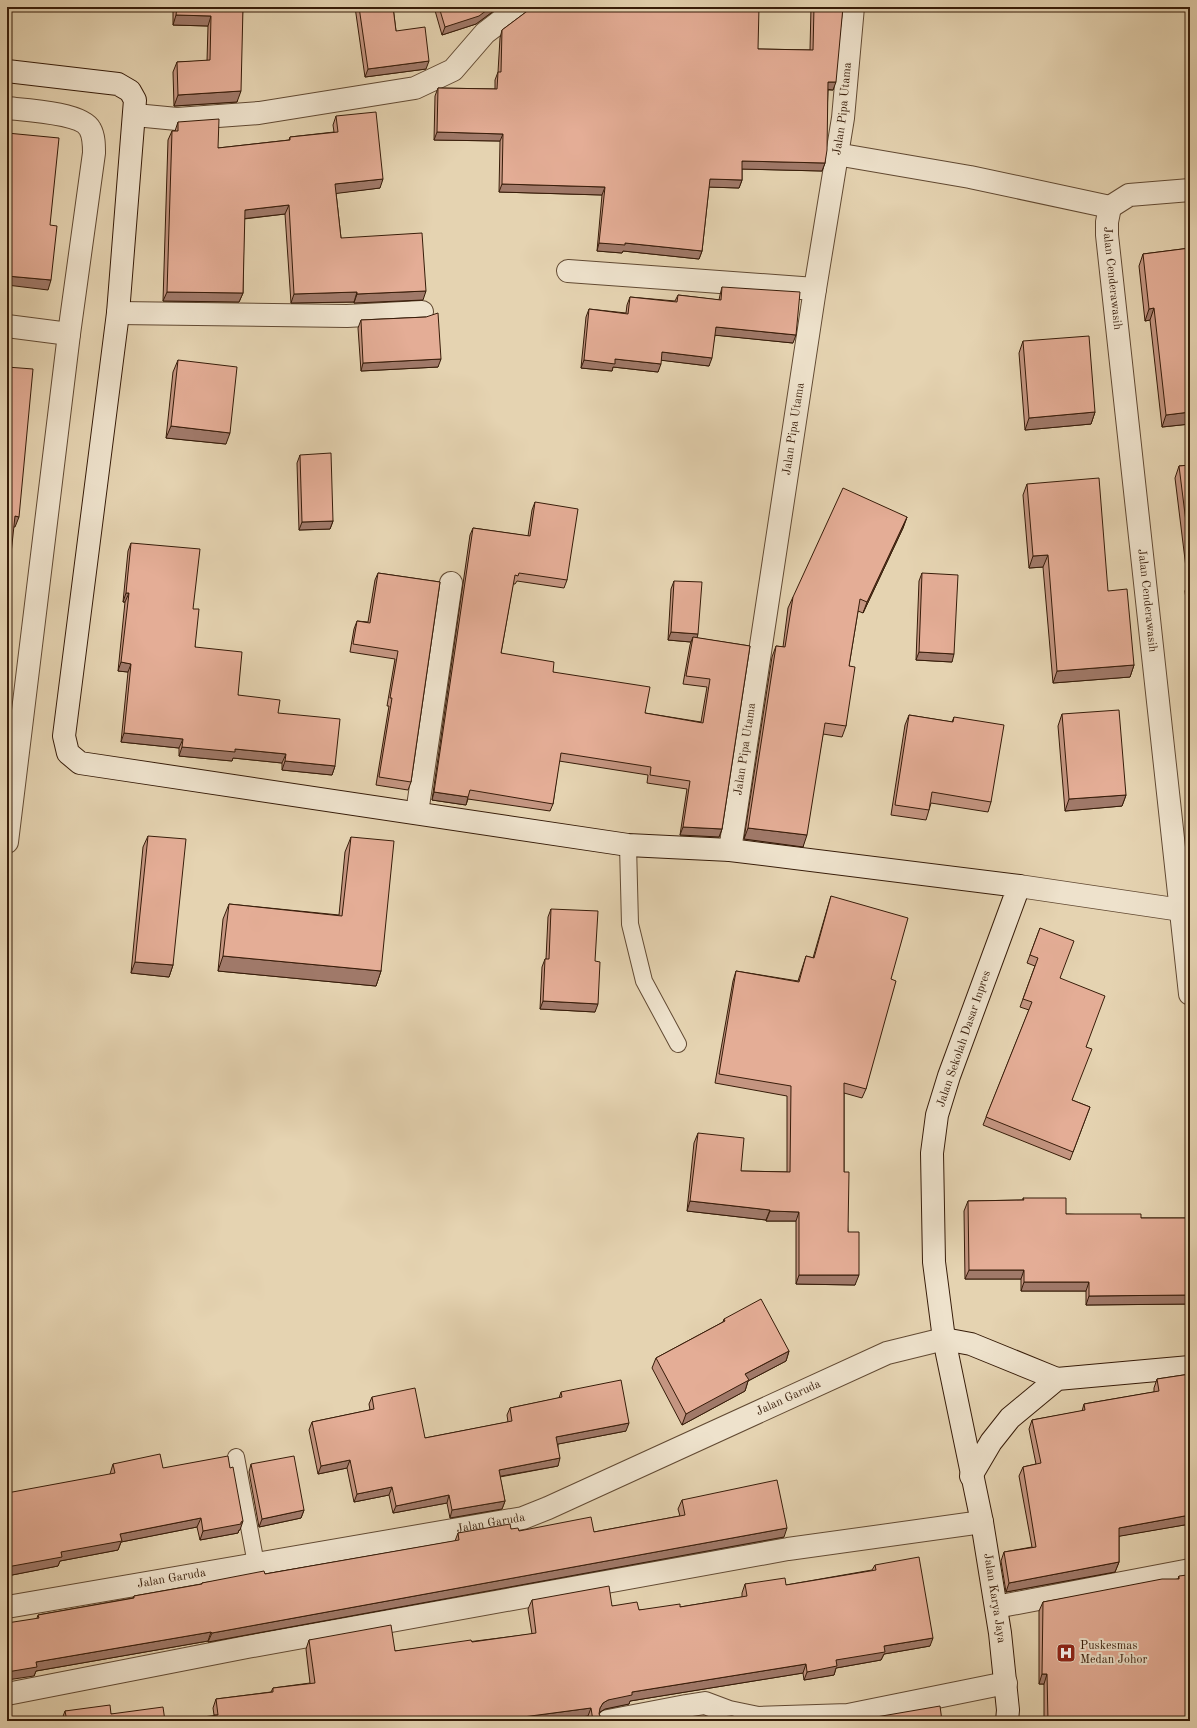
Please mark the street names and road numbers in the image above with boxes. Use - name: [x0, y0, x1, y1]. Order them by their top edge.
- street label: Jalan Pipa Utama: [831, 62, 854, 156]
- street label: Jalan Cenderawasih: [1101, 227, 1123, 331]
- street label: Jalan Pipa Utama: [781, 382, 807, 476]
- street label: Jalan Cenderawasih: [1135, 548, 1159, 653]
- street label: Jalan Pipa Utama: [732, 702, 758, 796]
- street label: Jalan Sekolah Dasar Inpres: [935, 969, 993, 1109]
- street label: Jalan Garuda: [754, 1378, 823, 1418]
- street label: Jalan Garuda: [456, 1512, 526, 1535]
- street label: Jalan Karya Jaya: [981, 1552, 1007, 1644]
- street label: Jalan Garuda: [136, 1567, 207, 1590]

